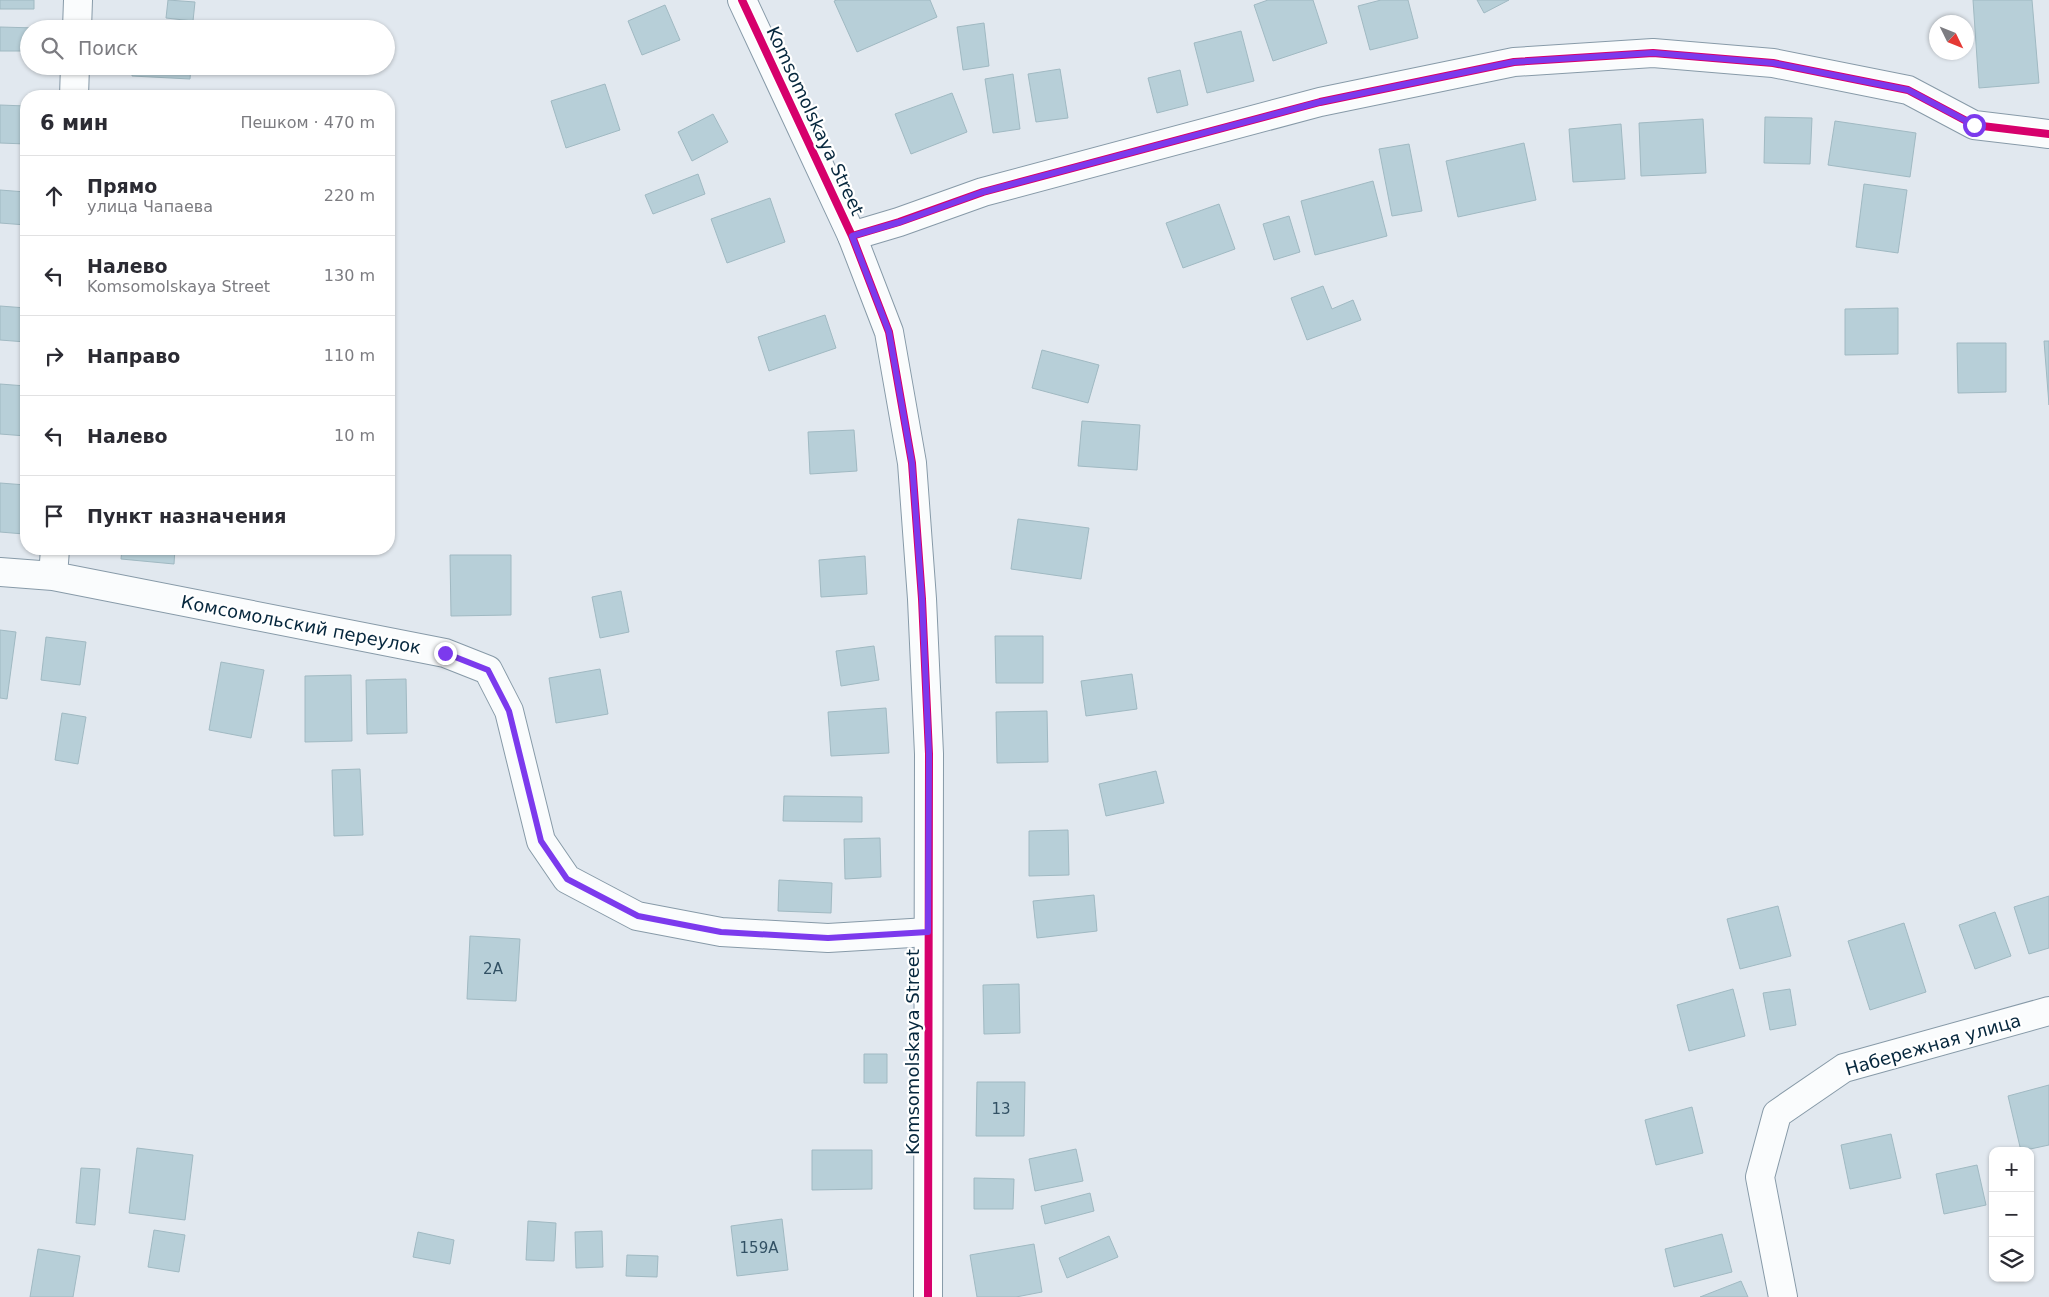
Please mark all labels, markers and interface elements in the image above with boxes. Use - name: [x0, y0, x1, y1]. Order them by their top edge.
- north arrow: [1929, 15, 1974, 60]
- search box: [20, 20, 395, 75]
- street label: Komsomolskaya Street: [762, 23, 869, 219]
- icon: search: [38, 34, 66, 62]
- text: Поиск: [78, 37, 138, 59]
- text: 6 мин: [40, 111, 108, 135]
- text: Пешком · 470 m: [240, 113, 375, 132]
- route start: [1963, 114, 1986, 137]
- text: Прямо: [87, 175, 157, 197]
- icon: ahead: [40, 182, 68, 210]
- text: 220 m: [324, 186, 375, 205]
- text: улица Чапаева: [87, 197, 213, 216]
- text: Налево: [87, 255, 168, 277]
- icon: left: [40, 262, 68, 290]
- text: 130 m: [324, 266, 375, 285]
- text: Komsomolskaya Street: [87, 277, 270, 296]
- icon: right: [40, 342, 68, 370]
- text: Направо: [87, 345, 180, 367]
- text: 110 m: [324, 346, 375, 365]
- icon: left: [40, 422, 68, 450]
- text: Налево: [87, 425, 168, 447]
- text: 10 m: [334, 426, 375, 445]
- icon: arrive: [40, 502, 68, 530]
- text: Пункт назначения: [87, 505, 286, 527]
- street label: Комсомольский переулок: [179, 591, 423, 658]
- route end: [434, 642, 457, 665]
- street label: Komsomolskaya Street: [902, 949, 923, 1155]
- house number: 2А: [483, 960, 504, 978]
- street label: Набережная улица: [1843, 1009, 2023, 1080]
- house number: 13: [991, 1100, 1011, 1118]
- map controls: [1989, 1147, 2034, 1282]
- button: +: [1989, 1147, 2034, 1192]
- button: −: [1989, 1192, 2034, 1237]
- button: layers: [1989, 1237, 2034, 1282]
- house number: 159А: [740, 1239, 779, 1257]

